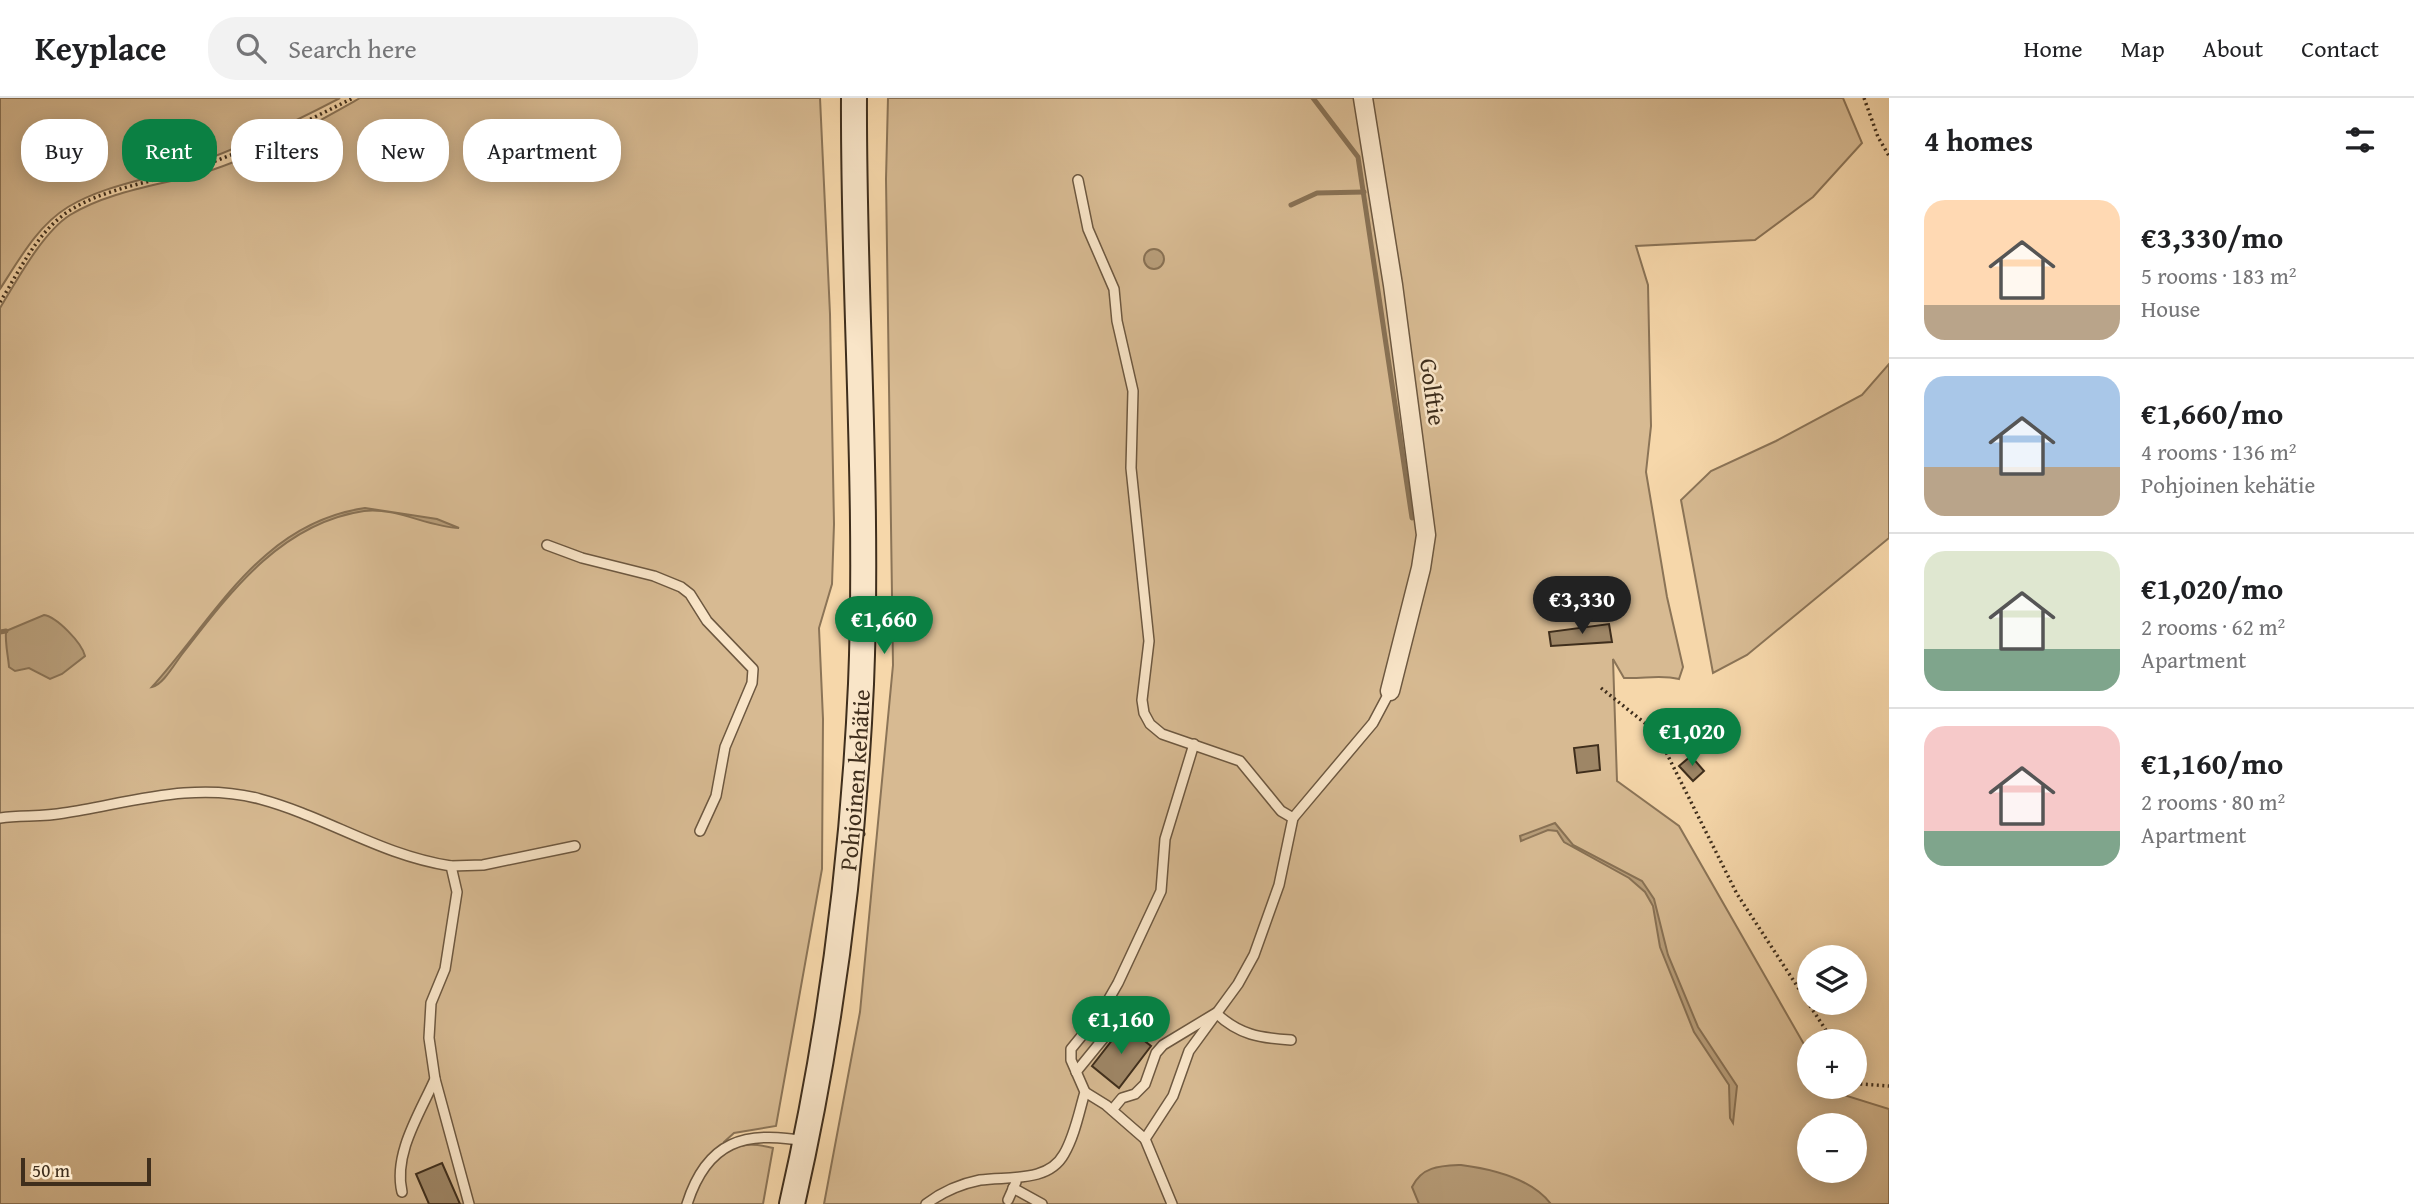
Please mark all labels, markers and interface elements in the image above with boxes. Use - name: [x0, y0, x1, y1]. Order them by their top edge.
- search box: [208, 17, 698, 80]
- text: Keyplace: [35, 24, 166, 72]
- icon: search: [232, 29, 270, 67]
- text: Search here: [288, 29, 417, 68]
- text: Home: [2024, 31, 2083, 66]
- text: Map: [2121, 31, 2165, 66]
- text: About: [2203, 31, 2263, 66]
- text: Contact: [2301, 31, 2379, 66]
- text: 4 homes: [1924, 118, 2033, 162]
- chip: Buy: [21, 119, 108, 182]
- chip: Rent: [122, 119, 217, 182]
- chip: Filters: [231, 119, 343, 182]
- chip: New: [357, 119, 449, 182]
- chip: Apartment: [463, 119, 621, 182]
- icon: filters: [2341, 121, 2379, 159]
- text: €3,330/mo: [2141, 215, 2283, 259]
- icon: home: [1980, 228, 2064, 312]
- text: 5 rooms · 183 m²: [2141, 259, 2296, 292]
- text: House: [2141, 292, 2200, 325]
- street label: Golftie: [1411, 356, 1455, 428]
- text: €1,660/mo: [2141, 391, 2283, 435]
- icon: home: [1980, 404, 2064, 488]
- text: 4 rooms · 136 m²: [2141, 435, 2296, 468]
- text: Pohjoinen kehätie: [2141, 468, 2315, 501]
- text: €1,020/mo: [2141, 566, 2283, 610]
- pin: €3,330: [1525, 576, 1639, 636]
- icon: home: [1980, 579, 2064, 663]
- text: €3,330: [1549, 582, 1615, 615]
- pin: €1,660: [827, 596, 941, 656]
- text: €1,660: [851, 602, 917, 635]
- text: 2 rooms · 62 m²: [2141, 610, 2285, 643]
- text: Apartment: [2141, 643, 2246, 676]
- street label: Pohjoinen kehätie: [830, 688, 878, 872]
- pin: €1,020: [1635, 708, 1749, 768]
- text: €1,020: [1659, 714, 1725, 747]
- text: €1,160/mo: [2141, 741, 2283, 785]
- icon: home: [1980, 754, 2064, 838]
- text: 2 rooms · 80 m²: [2141, 785, 2285, 818]
- text: Apartment: [2141, 818, 2246, 851]
- map controls: [1797, 945, 1867, 1183]
- button: layers: [1797, 945, 1867, 1015]
- pin: €1,160: [1064, 996, 1178, 1056]
- text: €1,160: [1088, 1002, 1154, 1035]
- button: +: [1797, 1029, 1867, 1099]
- button: −: [1797, 1113, 1867, 1183]
- scale bar: [21, 1155, 150, 1187]
- text: 50 m: [32, 1156, 70, 1184]

